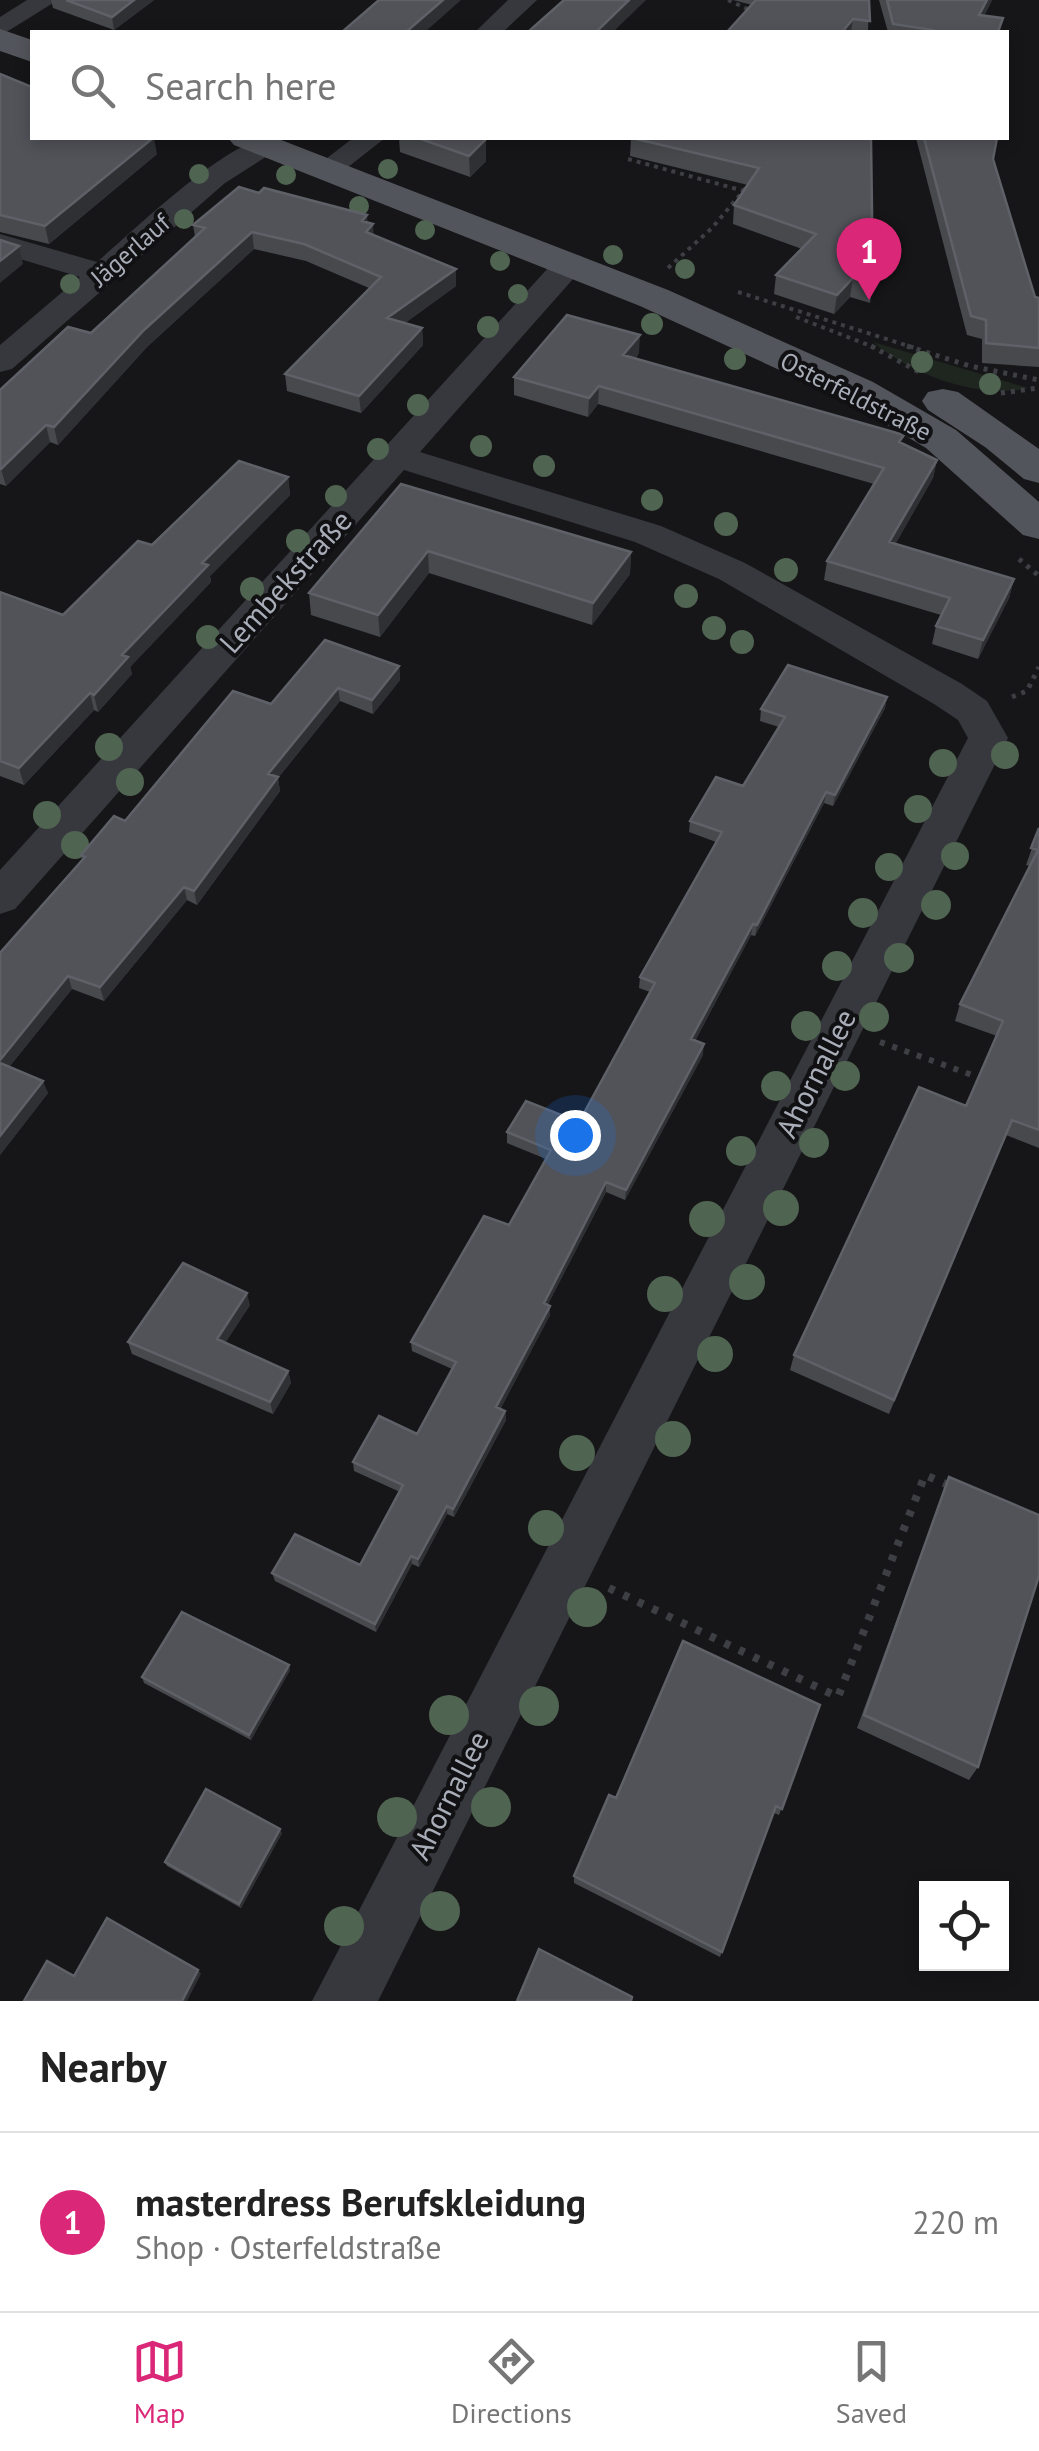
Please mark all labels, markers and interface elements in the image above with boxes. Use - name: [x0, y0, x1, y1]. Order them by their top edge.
- search box: [30, 30, 1009, 140]
- icon: search: [65, 58, 120, 113]
- text: Search here: [145, 61, 337, 110]
- street label: Jägerlauf: [83, 206, 177, 294]
- pin: 1: [836, 218, 902, 300]
- street label: Osterfeldstraße: [775, 344, 937, 448]
- street label: Lembekstraße: [210, 501, 360, 661]
- street label: Ahornallee: [766, 1002, 864, 1144]
- your location: [550, 1110, 601, 1161]
- street label: Ahornallee: [399, 1724, 497, 1866]
- map controls: [919, 1881, 1009, 1971]
- button: locate: [919, 1881, 1009, 1971]
- text: Nearby: [40, 2039, 167, 2094]
- text: masterdress Berufskleidung: [135, 2177, 586, 2226]
- text: 1: [63, 2201, 82, 2243]
- text: 220 m: [912, 2201, 999, 2243]
- text: Shop · Osterfeldstraße: [135, 2226, 442, 2268]
- tab: Map: [132, 2334, 187, 2431]
- tab: Directions: [451, 2334, 572, 2431]
- tab: Saved: [836, 2334, 907, 2431]

